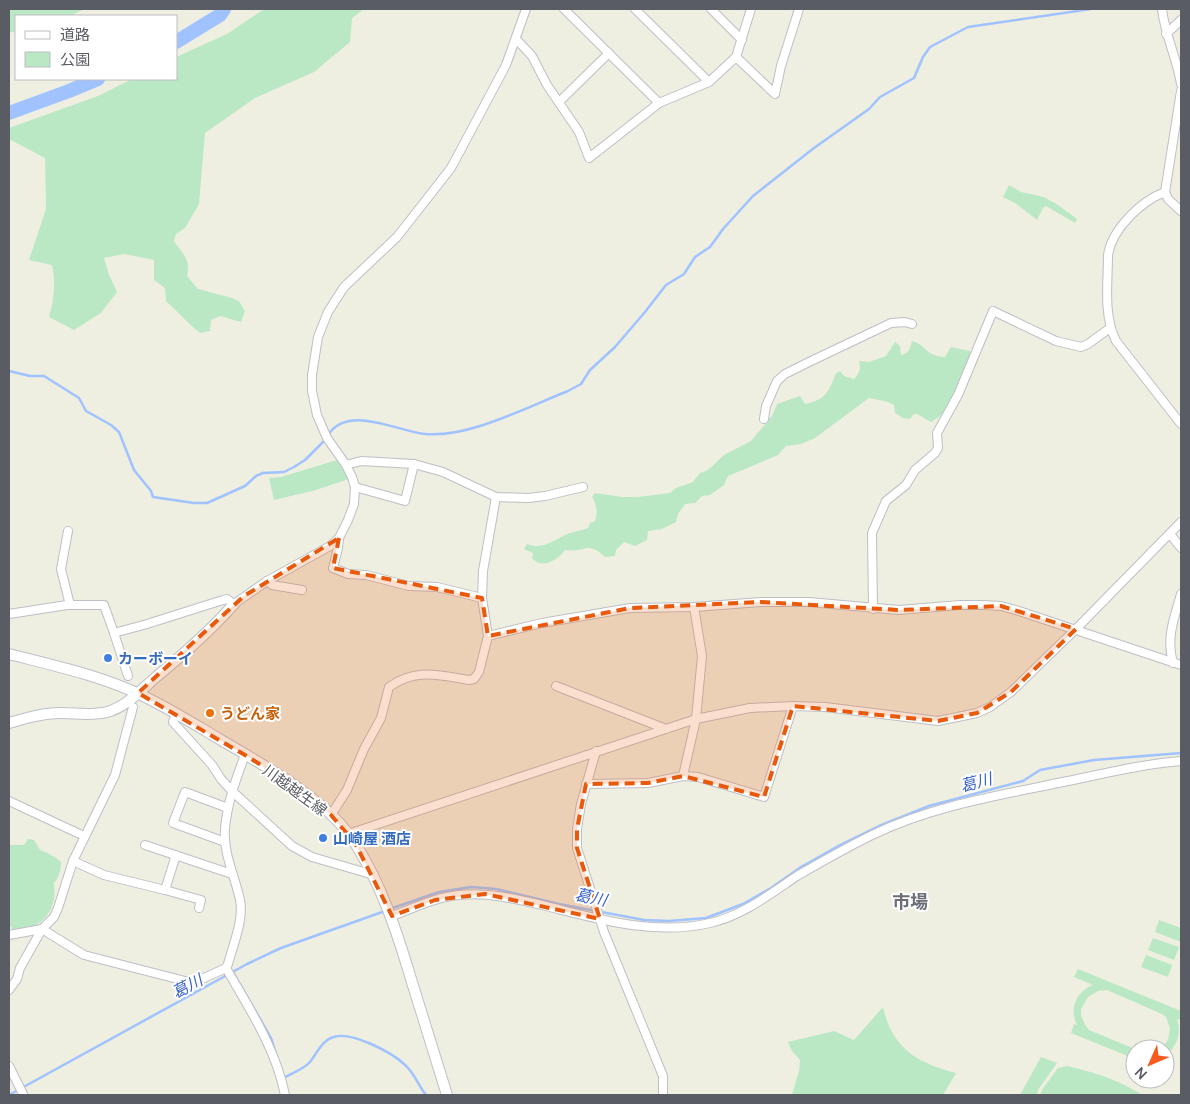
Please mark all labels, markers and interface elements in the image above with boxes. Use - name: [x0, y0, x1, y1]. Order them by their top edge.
- legend: [15, 15, 178, 80]
- text: 道路: [60, 24, 90, 45]
- text: 公園: [60, 49, 90, 70]
- place label: カーボーイ: [118, 648, 193, 669]
- marker: カーボーイ: [102, 652, 114, 664]
- place label: うどん家: [220, 703, 280, 724]
- marker: うどん家: [204, 707, 216, 719]
- street label: 川越越生線: [258, 759, 332, 821]
- water label: 葛川: [958, 767, 996, 797]
- place label: 山崎屋 酒店: [333, 828, 411, 849]
- marker: 山崎屋 酒店: [317, 832, 329, 844]
- water label: 葛川: [573, 883, 611, 912]
- district label: 市場: [892, 889, 928, 913]
- water label: 葛川: [168, 968, 208, 1003]
- north arrow: [1125, 1039, 1175, 1089]
- text: N: [1130, 1063, 1151, 1084]

